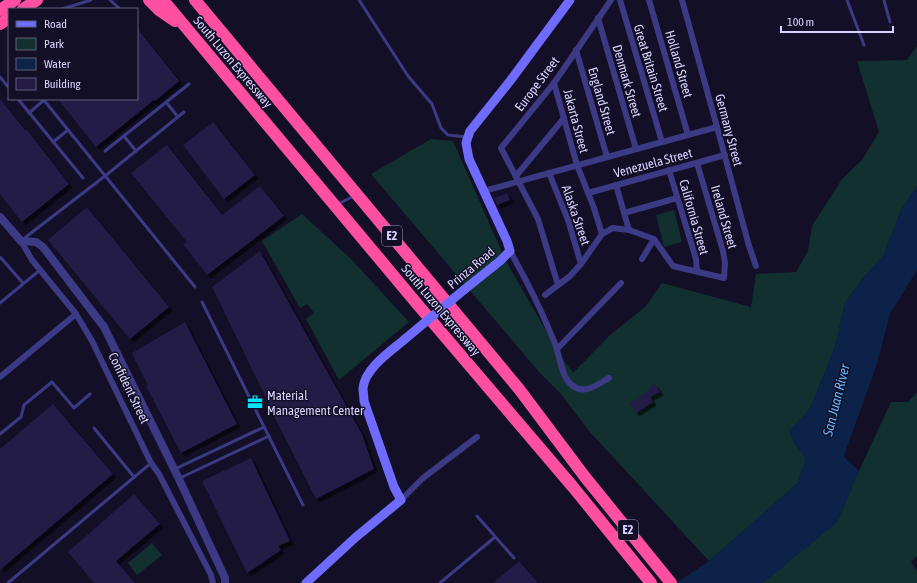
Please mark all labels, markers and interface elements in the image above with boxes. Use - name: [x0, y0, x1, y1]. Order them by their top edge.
- legend: [8, 8, 138, 100]
- scale bar: [781, 8, 893, 34]
- street label: South Luzon Expressway: [190, 13, 276, 111]
- text: 100 m: [787, 15, 814, 29]
- text: Road: [44, 17, 67, 31]
- street label: Great Britain Street: [631, 22, 671, 114]
- street label: Holland Street: [662, 29, 696, 100]
- text: Park: [44, 37, 65, 51]
- street label: Denmark Street: [609, 43, 645, 119]
- street label: Europe Street: [512, 54, 562, 114]
- text: Water: [44, 57, 71, 71]
- street label: England Street: [585, 65, 619, 137]
- text: Building: [44, 77, 82, 91]
- street label: Jakarta Street: [560, 87, 592, 155]
- street label: Germany Street: [712, 92, 746, 168]
- street label: Venezuela Street: [612, 145, 694, 181]
- street label: California Street: [676, 178, 712, 257]
- street label: Alaska Street: [559, 183, 593, 247]
- street label: Ireland Street: [708, 184, 740, 251]
- road number: E2: [382, 226, 402, 246]
- street label: Prinza Road: [444, 244, 498, 292]
- street label: South Luzon Expressway: [398, 261, 484, 359]
- street label: Confident Street: [105, 350, 153, 426]
- water label: San Juan River: [819, 361, 853, 439]
- place label: Material Management Center: [267, 388, 364, 418]
- office icon: Material Management Center: [246, 393, 264, 411]
- road number: E2: [618, 520, 638, 540]

